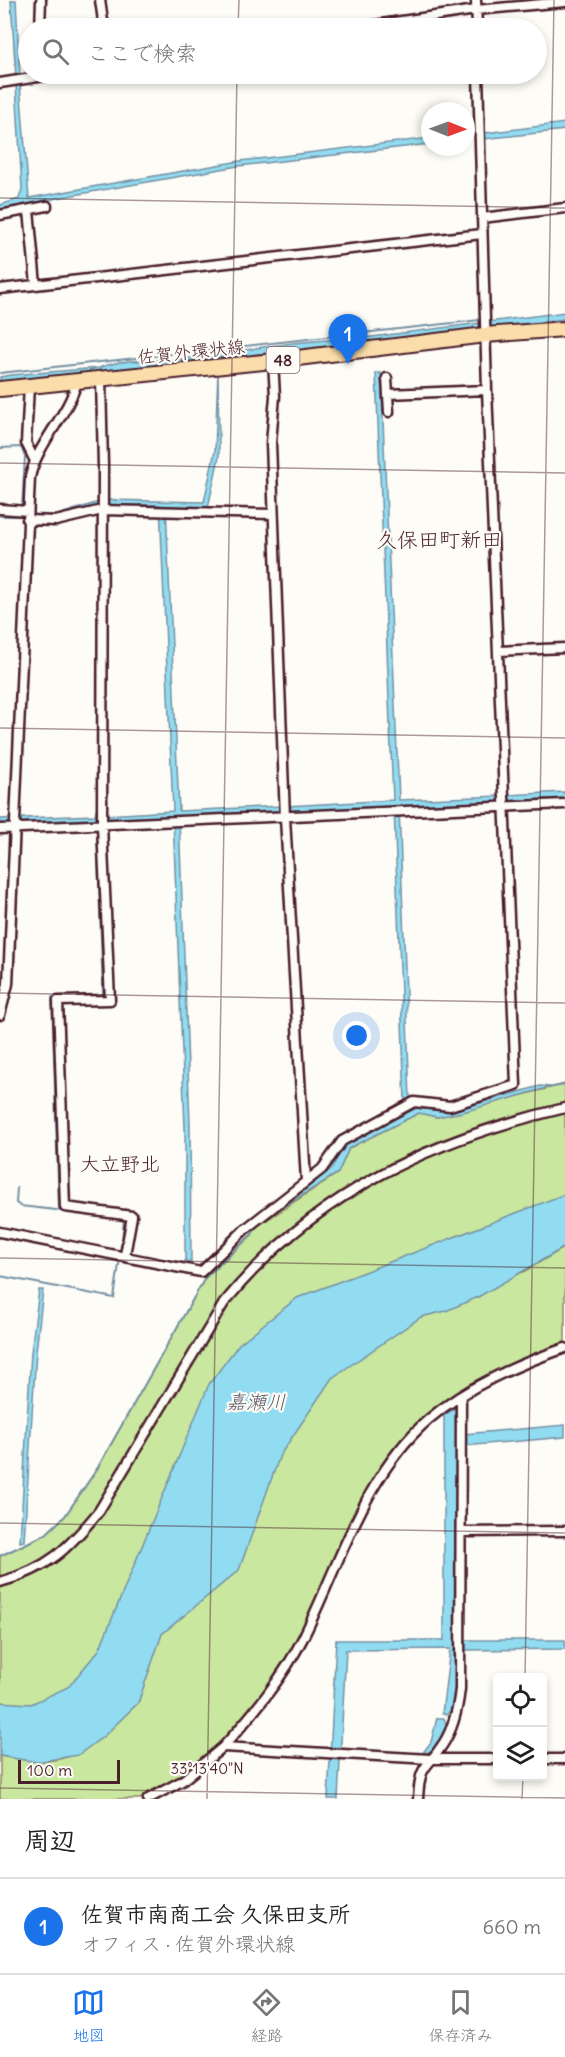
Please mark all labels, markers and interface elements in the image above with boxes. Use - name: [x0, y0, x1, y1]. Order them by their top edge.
- search box: [18, 18, 547, 84]
- icon: search: [39, 35, 72, 68]
- text: ここで検索: [87, 39, 197, 67]
- north arrow: [421, 102, 475, 156]
- pin: 1: [328, 314, 368, 364]
- street label: 佐賀外環状線: [136, 334, 246, 369]
- road number: 48: [266, 347, 300, 373]
- district label: 久保田町新田: [376, 526, 502, 553]
- your location: [342, 1021, 371, 1050]
- district label: 大立野北: [80, 1151, 160, 1176]
- water label: 嘉瀬川: [226, 1389, 286, 1414]
- map controls: [493, 1673, 547, 1781]
- button: locate: [493, 1673, 547, 1727]
- button: layers: [493, 1727, 547, 1781]
- scale bar: [18, 1757, 120, 1784]
- text: 33°13'40"N: [171, 1759, 244, 1778]
- text: 100 m: [27, 1760, 72, 1780]
- text: 周辺: [24, 1824, 76, 1857]
- text: 佐賀市南商工会 久保田支所: [81, 1900, 350, 1928]
- text: 1: [40, 1914, 47, 1939]
- text: 660 m: [482, 1914, 541, 1939]
- text: オフィス · 佐賀外環状線: [81, 1931, 295, 1956]
- tab: 地図: [72, 1986, 105, 2046]
- tab: 経路: [250, 1986, 283, 2046]
- tab: 保存済み: [428, 1986, 492, 2046]

